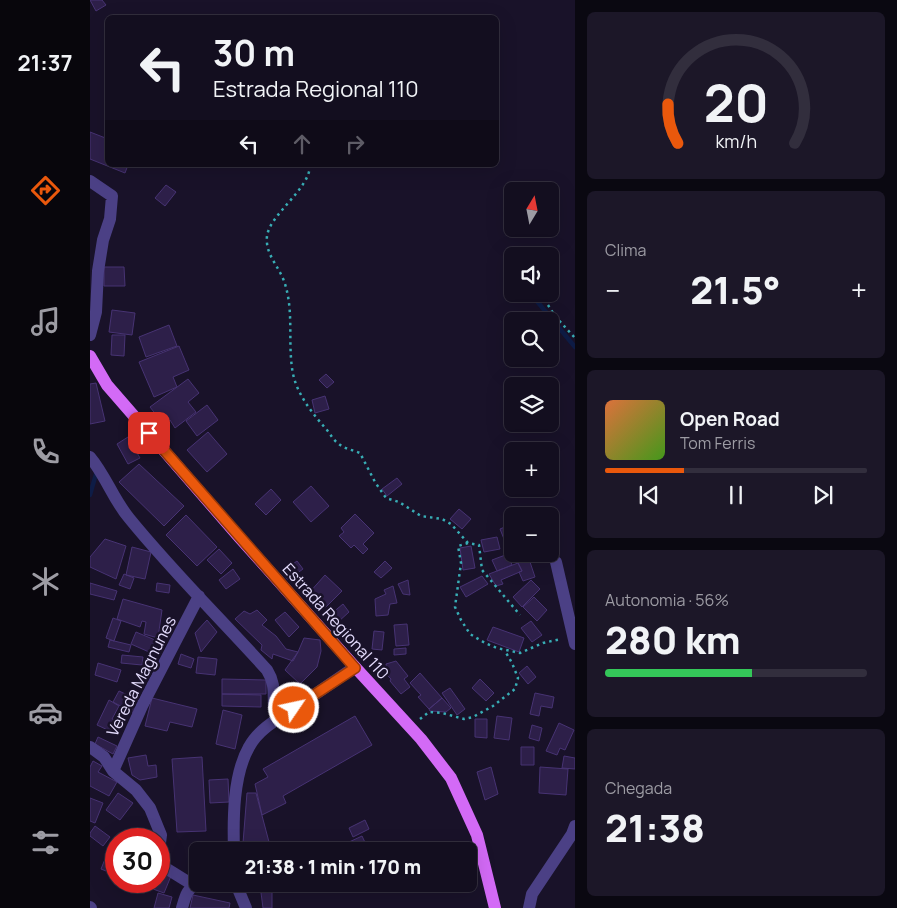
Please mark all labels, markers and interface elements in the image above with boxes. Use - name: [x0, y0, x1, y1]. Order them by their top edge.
- text: 30 m: [213, 29, 295, 77]
- icon: left: [130, 35, 195, 100]
- text: 21:37: [18, 48, 72, 78]
- text: 20: [703, 67, 769, 138]
- text: Estrada Regional 110: [213, 74, 419, 104]
- text: km/h: [715, 129, 757, 153]
- icon: left: [235, 130, 263, 158]
- icon: ahead: [288, 130, 316, 158]
- icon: right: [341, 130, 369, 158]
- icon: directions: [28, 173, 63, 208]
- north arrow: [504, 182, 559, 238]
- map controls: [504, 182, 559, 562]
- text: Clima: [605, 239, 646, 261]
- button: sound: [504, 247, 559, 302]
- text: 21.5°: [690, 263, 781, 315]
- text: −: [605, 271, 620, 309]
- text: +: [851, 271, 867, 309]
- icon: music: [28, 304, 63, 339]
- button: search: [504, 312, 559, 367]
- button: layers: [504, 377, 559, 432]
- text: Open Road: [680, 406, 780, 432]
- pin: [128, 412, 170, 454]
- icon: arrive: [135, 419, 163, 447]
- text: Tom Ferris: [680, 432, 755, 454]
- icon: phone: [28, 434, 63, 469]
- button: +: [504, 442, 559, 497]
- icon: previous: [635, 481, 663, 509]
- icon: pause: [722, 481, 750, 509]
- icon: next: [809, 481, 837, 509]
- button: −: [504, 507, 559, 562]
- street label: Estrada Regional 110: [278, 558, 394, 684]
- icon: climate: [28, 564, 63, 599]
- text: Autonomia · 56%: [605, 589, 729, 611]
- street label: Vereda Magnunes: [101, 612, 181, 740]
- text: 280 km: [605, 613, 741, 665]
- position arrow: [267, 681, 319, 733]
- icon: car: [28, 695, 63, 730]
- text: Chegada: [605, 777, 672, 799]
- text: 21:38: [605, 801, 705, 853]
- icon: filters: [28, 825, 63, 860]
- speed limit sign: 30: [105, 828, 170, 893]
- text: 21:38 · 1 min · 170 m: [245, 854, 421, 880]

